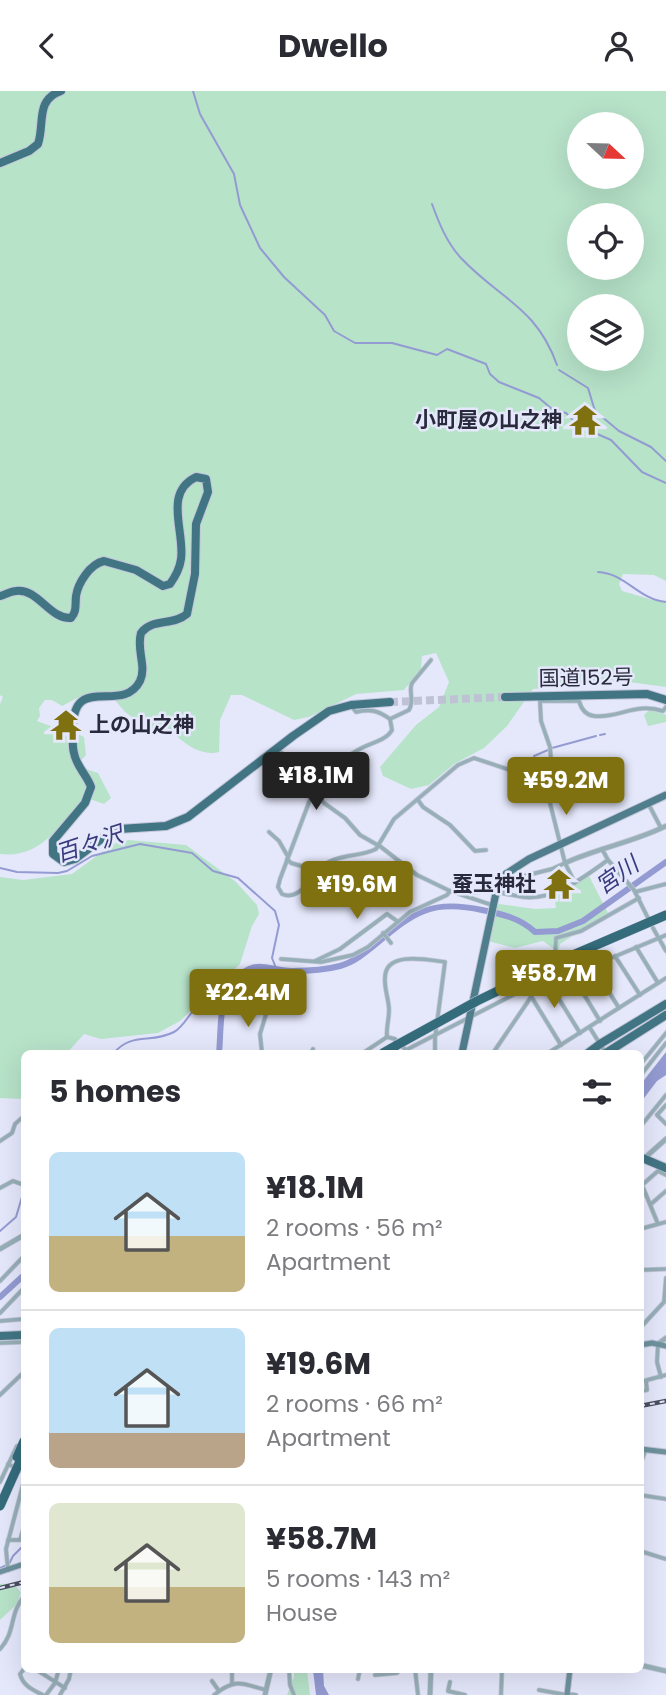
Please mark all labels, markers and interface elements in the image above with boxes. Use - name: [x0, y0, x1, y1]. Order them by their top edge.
- text: Dwello: [278, 23, 388, 68]
- icon: back: [28, 27, 66, 65]
- icon: person: [600, 27, 638, 65]
- north arrow: [567, 112, 644, 189]
- map controls: [567, 112, 644, 371]
- button: locate: [567, 203, 644, 280]
- button: layers: [567, 294, 644, 371]
- temple icon: 小町屋の山之神: [568, 403, 602, 437]
- place label: 小町屋の山之神: [415, 405, 562, 434]
- street label: 国道152号: [538, 662, 634, 693]
- temple icon: 上の山之神: [49, 708, 83, 742]
- place label: 上の山之神: [89, 710, 194, 739]
- pin: ¥18.1M: [259, 753, 373, 812]
- pin: ¥59.2M: [509, 757, 623, 817]
- text: ¥18.1M: [278, 759, 354, 791]
- text: ¥59.2M: [523, 764, 609, 796]
- water label: 百々沢: [51, 817, 130, 870]
- water label: 宮川: [589, 847, 647, 901]
- pin: ¥19.6M: [300, 861, 414, 921]
- temple icon: 蚕玉神社: [542, 867, 576, 901]
- text: ¥19.6M: [317, 868, 397, 900]
- place label: 蚕玉神社: [452, 869, 536, 898]
- pin: ¥58.7M: [497, 951, 611, 1010]
- text: ¥58.7M: [511, 957, 597, 989]
- pin: ¥22.4M: [191, 969, 305, 1029]
- text: ¥22.4M: [206, 976, 290, 1008]
- text: 5 homes: [49, 1070, 181, 1113]
- icon: filters: [578, 1073, 616, 1111]
- text: ¥18.1M: [266, 1166, 364, 1209]
- icon: home: [105, 1180, 189, 1264]
- text: 2 rooms · 56 m²: [266, 1212, 443, 1244]
- text: Apartment: [266, 1246, 391, 1278]
- text: ¥19.6M: [266, 1342, 371, 1385]
- icon: home: [105, 1356, 189, 1440]
- text: 2 rooms · 66 m²: [266, 1388, 443, 1420]
- text: Apartment: [266, 1422, 391, 1454]
- text: ¥58.7M: [266, 1517, 377, 1560]
- icon: home: [105, 1531, 189, 1615]
- text: 5 rooms · 143 m²: [266, 1563, 450, 1595]
- text: House: [266, 1597, 338, 1629]

